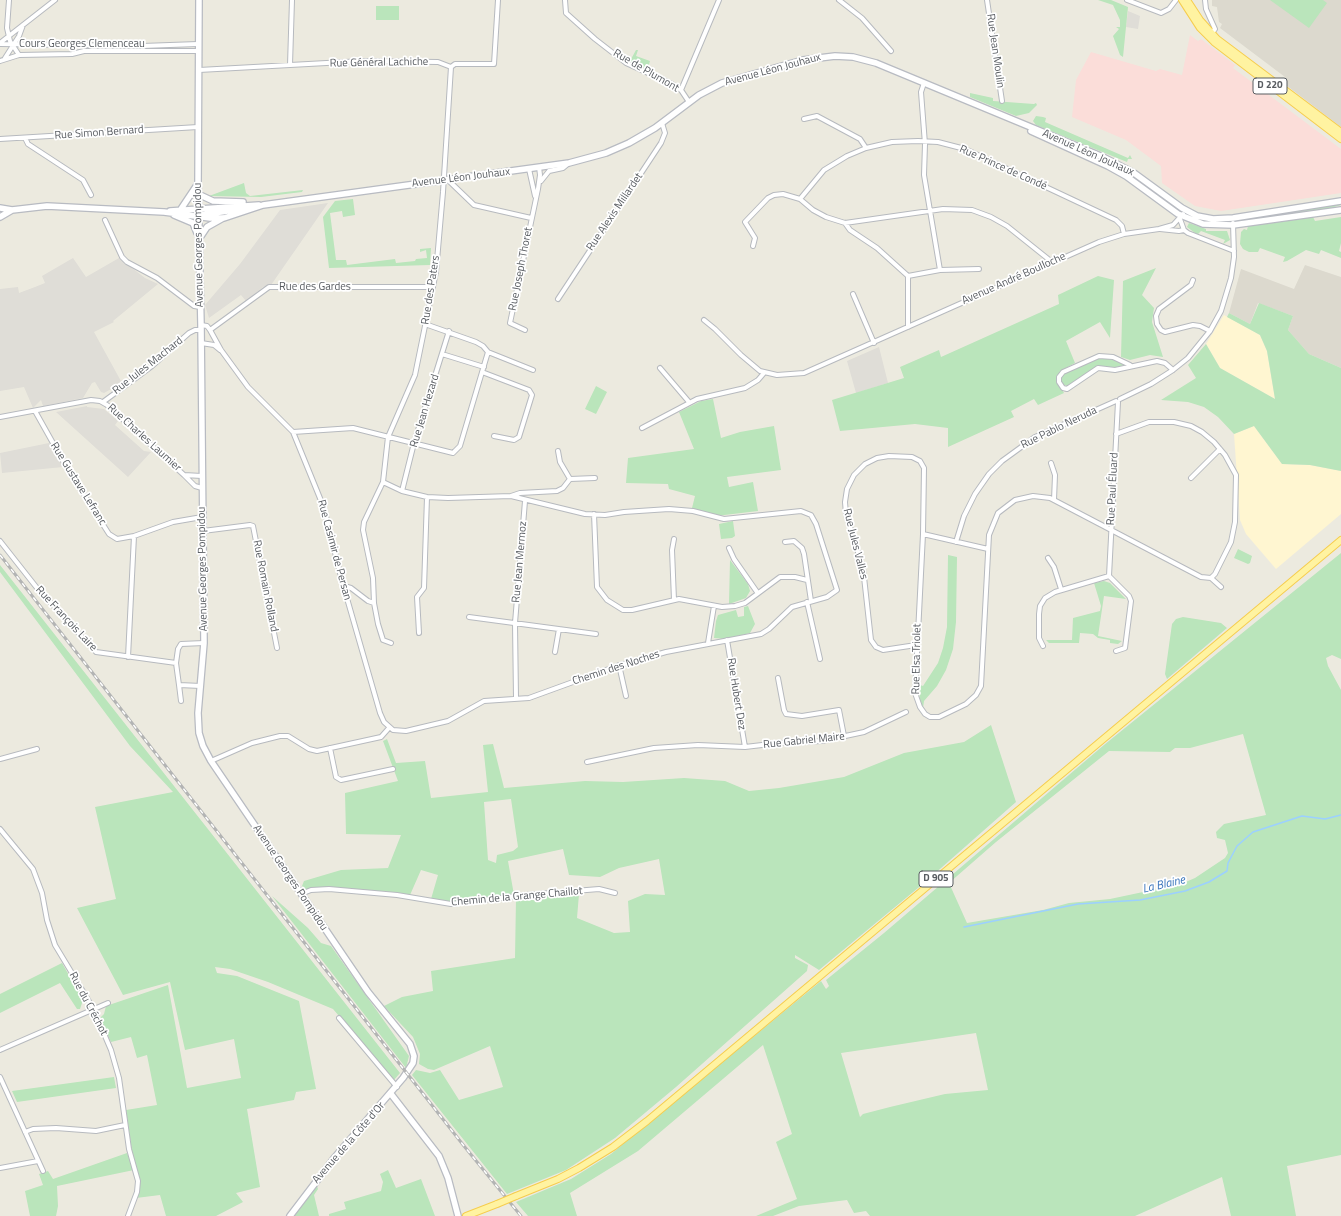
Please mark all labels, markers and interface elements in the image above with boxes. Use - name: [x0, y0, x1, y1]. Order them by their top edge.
- street label: Rue Jean Moulin: [983, 13, 1007, 89]
- street label: Cours Georges Clemenceau: [19, 37, 145, 51]
- street label: Rue de Plumont: [611, 47, 681, 95]
- street label: Avenue Léon Jouhaux: [724, 51, 822, 89]
- street label: Rue Général Lachiche: [330, 56, 428, 70]
- road number: D 220: [1253, 78, 1287, 94]
- street label: Rue Simon Bernard: [54, 123, 144, 143]
- street label: Avenue Léon Jouhaux: [1040, 127, 1136, 179]
- street label: Rue Prince de Condé: [957, 143, 1049, 193]
- street label: Avenue Léon Jouhaux: [411, 165, 511, 191]
- street label: Rue Alexis Millardet: [584, 171, 646, 253]
- street label: Avenue Georges Pompidou: [191, 183, 207, 307]
- street label: Rue Joseph Thoret: [506, 226, 536, 312]
- street label: Avenue André Boulloche: [960, 250, 1068, 308]
- street label: Rue des Paters: [419, 255, 443, 325]
- street label: Rue des Gardes: [279, 280, 351, 294]
- street label: Rue Jules Machard: [110, 334, 186, 398]
- street label: Rue Jean Hezard: [408, 373, 442, 449]
- street label: Rue Charles Laumier: [104, 401, 184, 475]
- street label: Rue Pablo Neruda: [1019, 404, 1099, 452]
- street label: Rue Gustave Lefranc: [47, 440, 109, 528]
- street label: Rue Paul Éluard: [1105, 452, 1121, 526]
- street label: Rue Casimir de Persan: [314, 498, 354, 602]
- street label: Avenue Georges Pompidou: [195, 507, 211, 631]
- street label: Rue Jules Valles: [840, 507, 870, 581]
- street label: Rue Jean Mermoz: [510, 521, 530, 603]
- street label: Rue Romain Rolland: [250, 539, 280, 633]
- street label: Rue François Laire: [32, 584, 100, 654]
- street label: Rue Elsa Triolet: [910, 623, 924, 695]
- street label: Chemin des Noches: [571, 648, 661, 688]
- street label: Rue Hubert Dez: [724, 657, 748, 731]
- street label: Rue Gabriel Maire: [763, 730, 845, 752]
- street label: Avenue Georges Pompidou: [250, 823, 330, 933]
- road number: D 905: [919, 871, 953, 887]
- water label: La Blaine: [1141, 873, 1187, 897]
- street label: Chemin de la Grange Chaillot: [451, 885, 583, 909]
- street label: Rue du Créchot: [66, 970, 110, 1038]
- street label: Avenue de la Côte d'Or: [310, 1100, 388, 1186]

